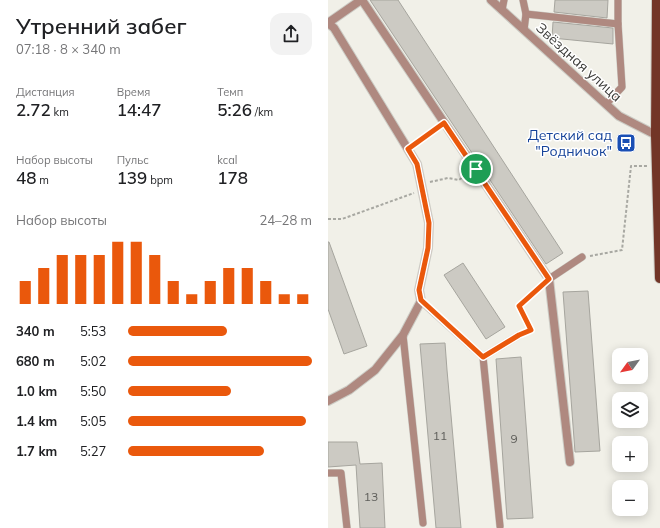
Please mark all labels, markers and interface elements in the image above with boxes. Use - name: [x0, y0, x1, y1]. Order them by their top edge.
- text: Утренний забег: [16, 12, 186, 40]
- button: share: [270, 13, 312, 55]
- street label: Звёздная улица: [532, 19, 626, 105]
- text: 07:18 · 8 × 340 m: [16, 41, 121, 57]
- text: Дистанция: [16, 85, 75, 99]
- text: Время: [117, 85, 150, 99]
- text: Темп: [217, 85, 243, 99]
- text: 2.72: [16, 99, 51, 120]
- text: 14:47: [117, 99, 162, 120]
- text: 5:26: [217, 99, 252, 120]
- text: km: [51, 105, 69, 119]
- text: /km: [252, 105, 273, 119]
- place label: Детский сад "Родничок": [528, 126, 612, 160]
- bus stop icon: Детский сад "Родничок": [615, 132, 637, 154]
- pin: [459, 152, 493, 186]
- text: Набор высоты: [16, 153, 93, 167]
- text: Пульс: [117, 153, 149, 167]
- text: kcal: [217, 153, 237, 167]
- icon: arrive: [465, 158, 487, 180]
- text: 48: [16, 167, 36, 188]
- text: 139: [117, 167, 147, 188]
- text: 178: [217, 167, 248, 188]
- text: m: [36, 173, 49, 187]
- text: bpm: [147, 173, 173, 187]
- text: Набор высоты: [16, 212, 107, 228]
- text: 24–28 m: [259, 212, 312, 228]
- text: 340 m: [16, 323, 55, 339]
- text: 5:53: [80, 323, 106, 339]
- north arrow: [612, 348, 648, 384]
- map controls: [612, 348, 648, 516]
- text: 680 m: [16, 353, 55, 369]
- text: 5:02: [80, 353, 106, 369]
- text: 1.0 km: [16, 383, 57, 399]
- text: 5:50: [80, 383, 106, 399]
- button: layers: [612, 392, 648, 428]
- text: 1.4 km: [16, 413, 57, 429]
- text: 5:05: [80, 413, 106, 429]
- house number: 11: [433, 428, 447, 443]
- house number: 9: [510, 431, 518, 446]
- button: +: [612, 436, 648, 472]
- text: 1.7 km: [16, 443, 57, 459]
- text: 5:27: [80, 443, 106, 459]
- button: −: [612, 480, 648, 516]
- house number: 13: [364, 489, 378, 504]

